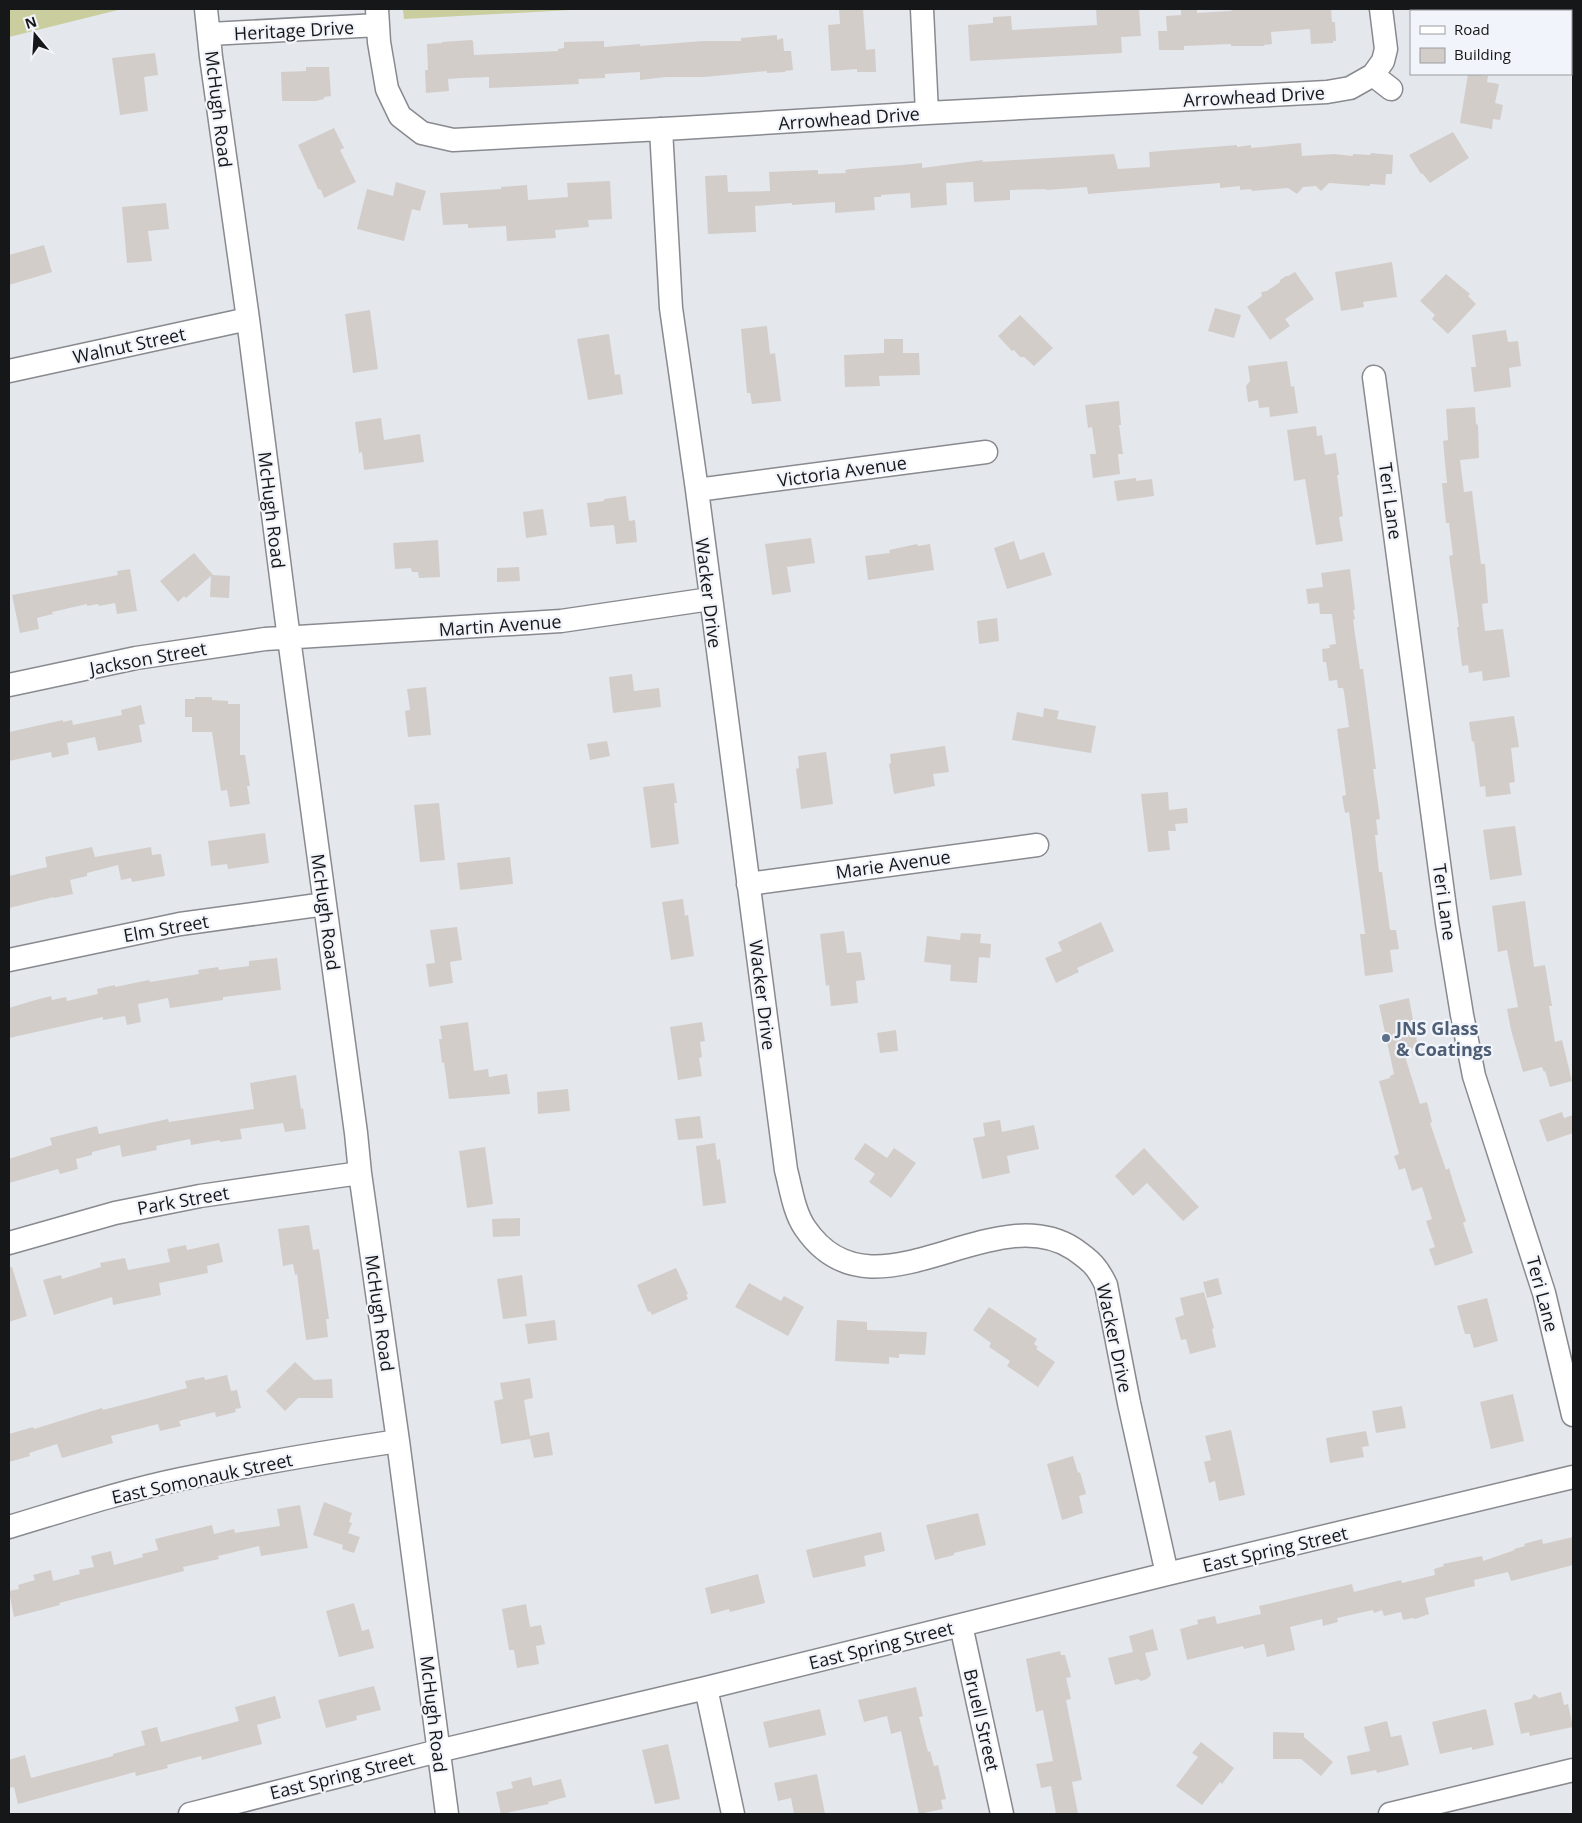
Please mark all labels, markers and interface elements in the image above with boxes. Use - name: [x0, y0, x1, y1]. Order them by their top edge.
- north arrow: [10, 10, 60, 60]
- legend: [1410, 10, 1572, 75]
- text: N: [22, 11, 39, 33]
- street label: Heritage Drive: [233, 15, 355, 45]
- text: Road: [1454, 19, 1490, 39]
- text: Building: [1454, 44, 1511, 64]
- street label: McHugh Road: [200, 49, 238, 169]
- street label: Arrowhead Drive: [1183, 80, 1325, 112]
- street label: Arrowhead Drive: [777, 101, 921, 135]
- street label: Walnut Street: [70, 321, 188, 369]
- street label: McHugh Road: [253, 450, 291, 570]
- street label: Victoria Avenue: [776, 450, 908, 492]
- street label: Teri Lane: [1374, 461, 1408, 541]
- street label: Wacker Drive: [690, 536, 728, 650]
- street label: Martin Avenue: [438, 609, 562, 641]
- street label: Jackson Street: [86, 636, 208, 680]
- street label: Marie Avenue: [834, 844, 952, 884]
- street label: McHugh Road: [306, 852, 346, 972]
- street label: Teri Lane: [1428, 862, 1462, 942]
- street label: Elm Street: [121, 909, 211, 947]
- street label: Wacker Drive: [744, 938, 782, 1052]
- place label: JNS Glass & Coatings: [1394, 1016, 1492, 1061]
- marker: JNS Glass & Coatings: [1380, 1032, 1392, 1044]
- street label: Park Street: [135, 1180, 231, 1220]
- street label: McHugh Road: [360, 1253, 400, 1373]
- street label: Teri Lane: [1521, 1254, 1565, 1334]
- street label: Wacker Drive: [1092, 1281, 1138, 1395]
- street label: East Somonauk Street: [109, 1447, 295, 1509]
- street label: East Spring Street: [1200, 1521, 1350, 1577]
- street label: East Spring Street: [806, 1615, 956, 1675]
- street label: McHugh Road: [415, 1654, 453, 1774]
- street label: Bruell Street: [959, 1667, 1005, 1773]
- street label: East Spring Street: [267, 1745, 417, 1805]

